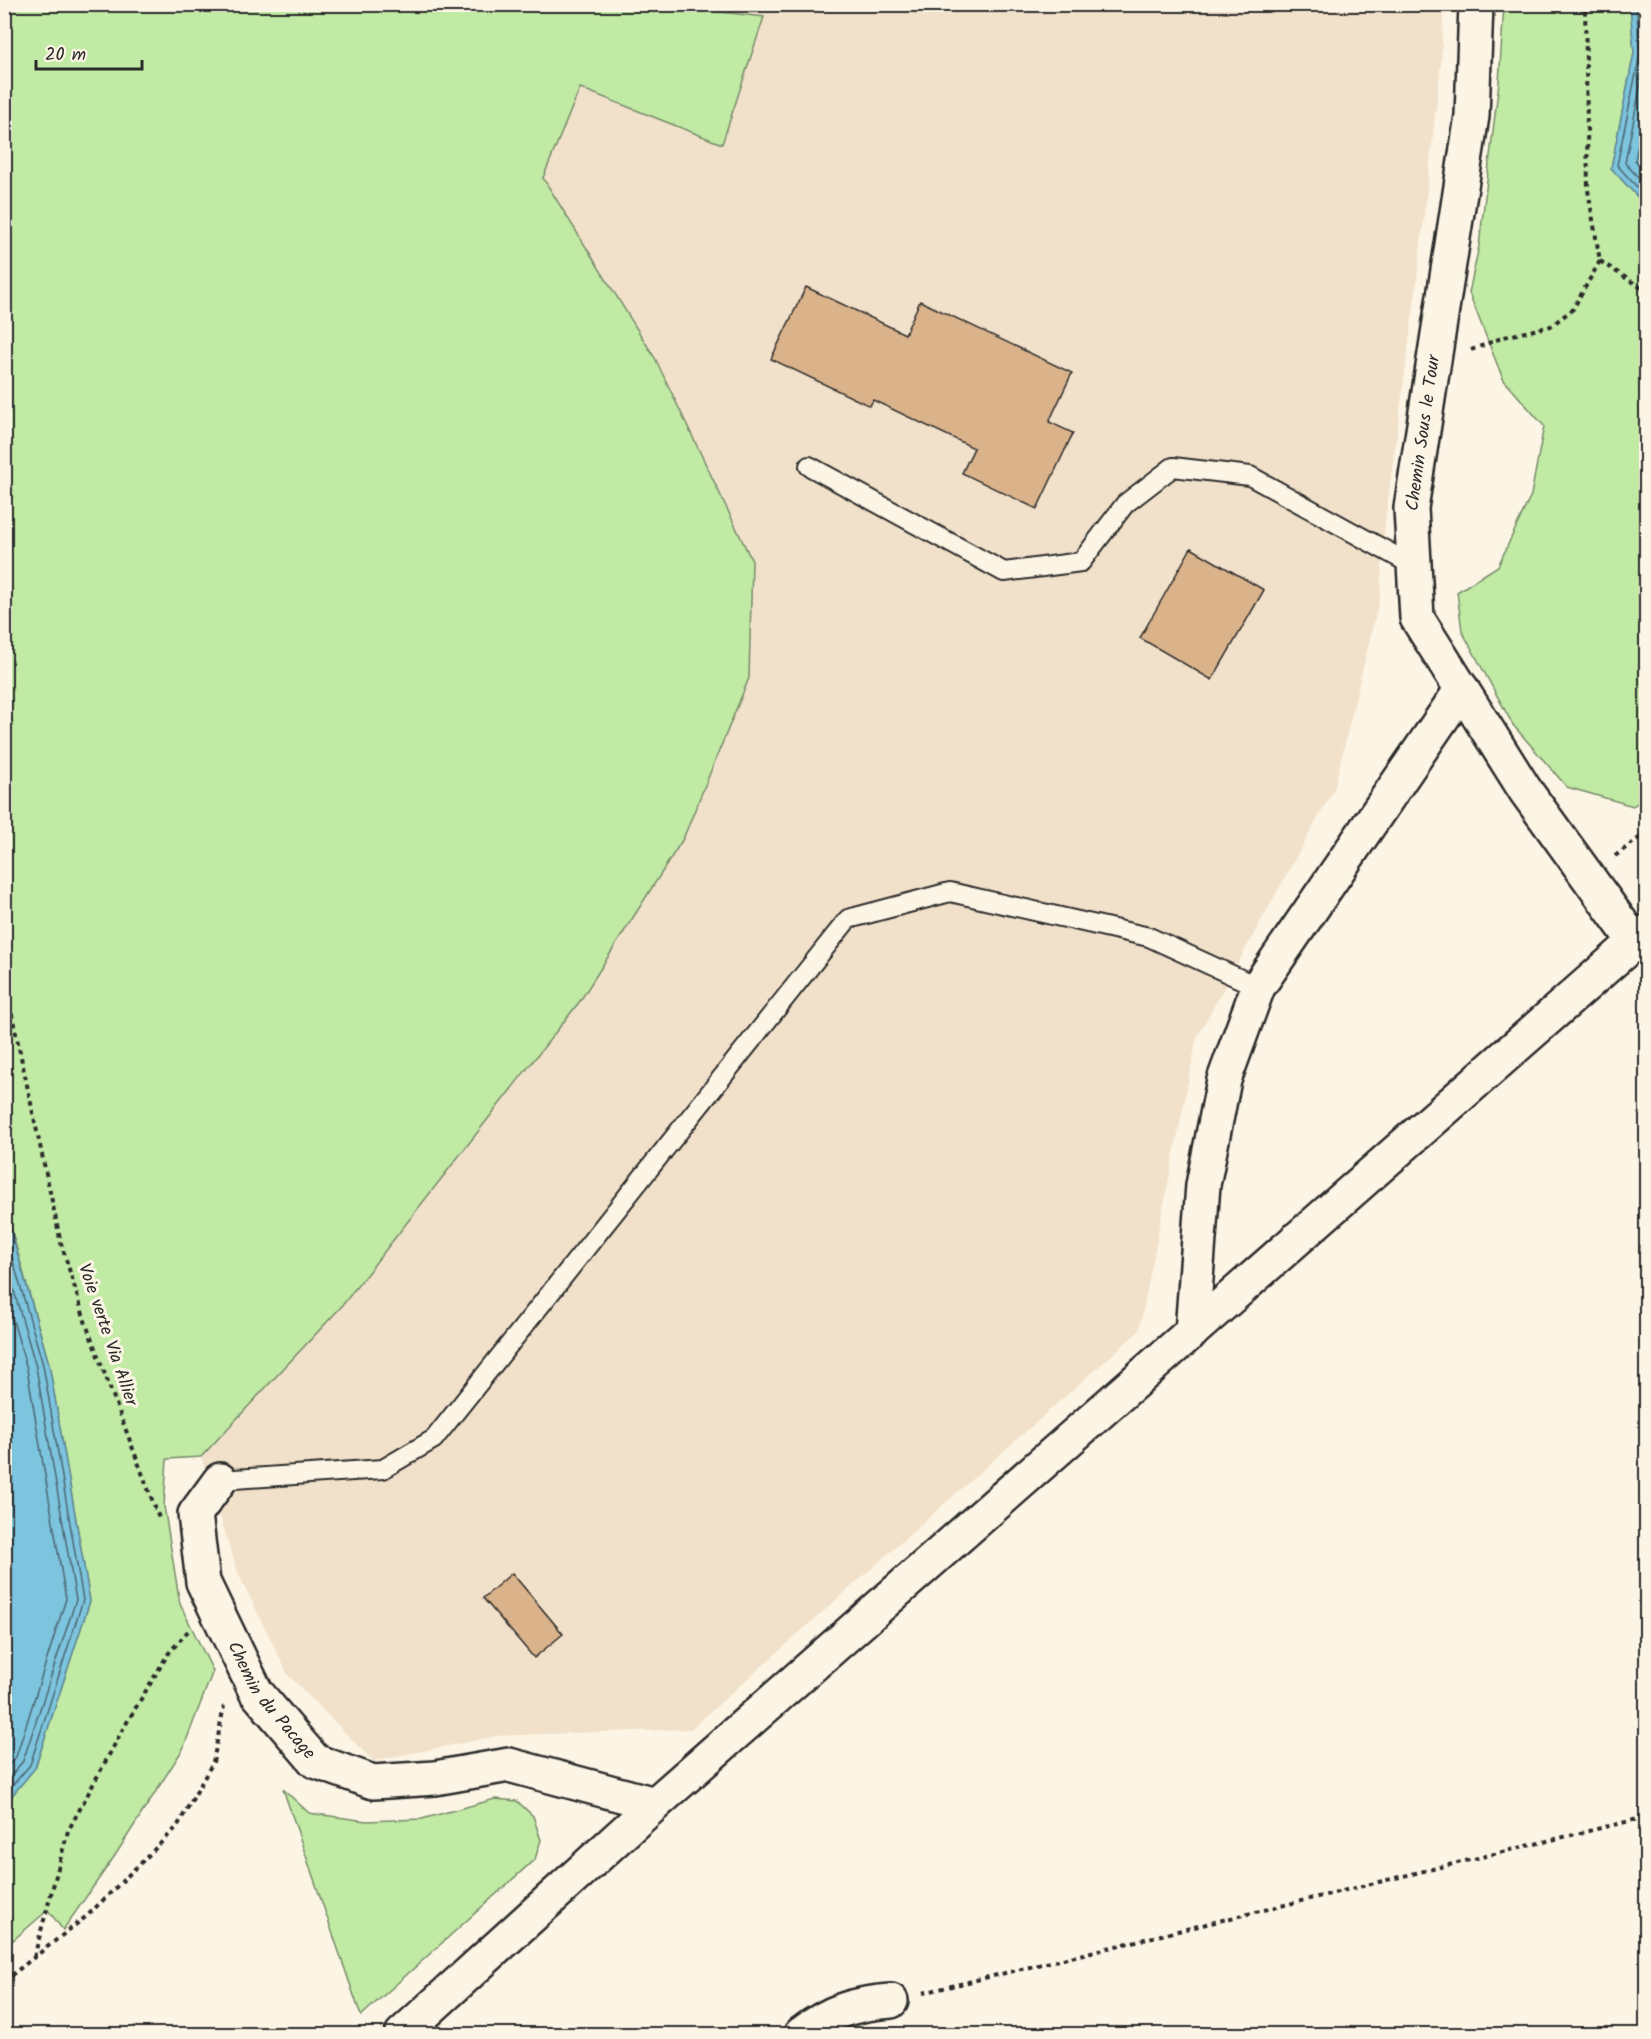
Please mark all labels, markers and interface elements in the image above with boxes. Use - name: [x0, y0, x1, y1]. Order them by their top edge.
- scale bar: [36, 33, 142, 71]
- text: 20 m: [45, 41, 86, 70]
- street label: Chemin Sous le Tour: [1399, 352, 1449, 513]
- street label: Voie verte Via Allier: [69, 1260, 145, 1411]
- street label: Chemin du Pacage: [219, 1636, 322, 1766]

